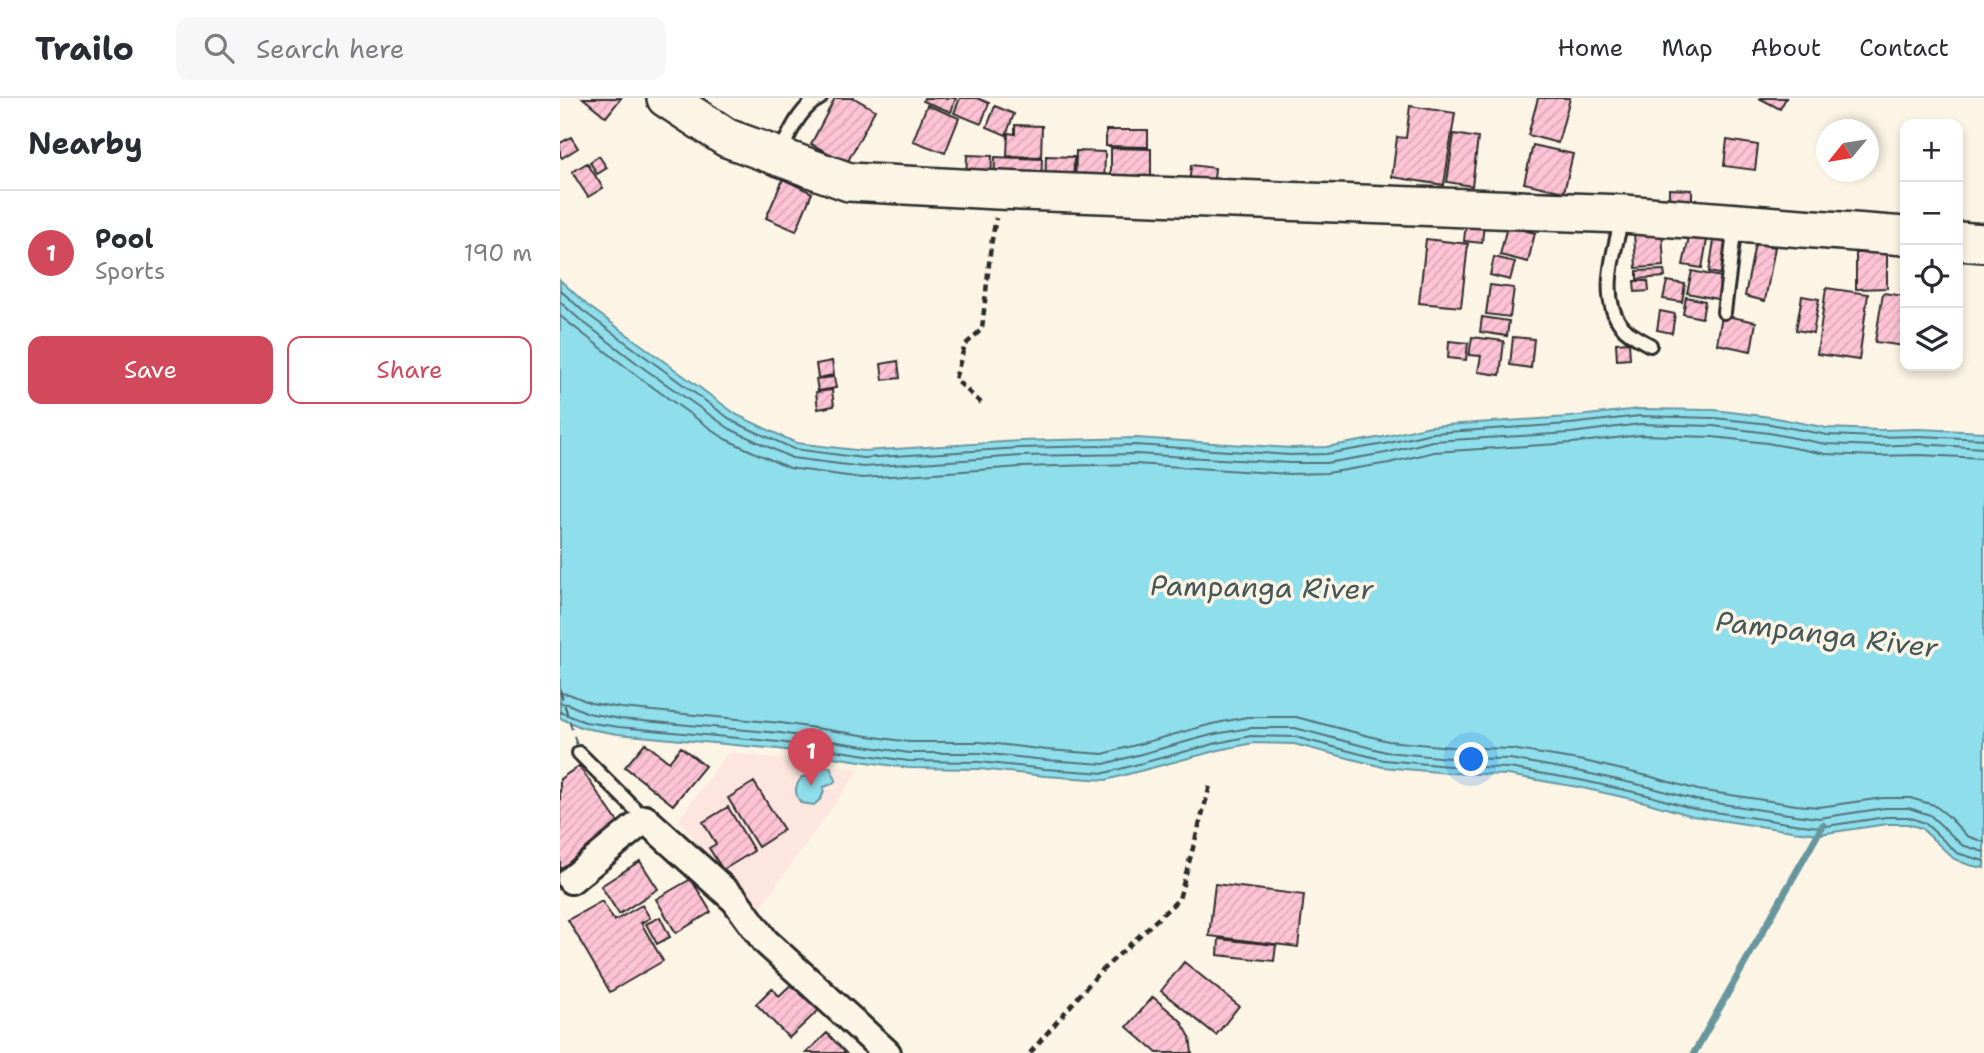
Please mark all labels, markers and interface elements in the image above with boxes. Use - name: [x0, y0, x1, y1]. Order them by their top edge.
- search box: [176, 17, 666, 80]
- text: Trailo: [35, 26, 134, 71]
- icon: search: [200, 29, 238, 67]
- text: Search here: [256, 31, 405, 66]
- text: Home: [1557, 32, 1623, 64]
- text: Map: [1661, 32, 1713, 64]
- text: About: [1751, 32, 1821, 64]
- text: Contact: [1859, 32, 1949, 64]
- north arrow: [1816, 119, 1879, 182]
- map controls: [1900, 119, 1963, 371]
- button: +: [1900, 119, 1963, 182]
- text: Nearby: [28, 123, 143, 164]
- button: −: [1900, 182, 1963, 245]
- text: Pool: [95, 221, 154, 256]
- text: 1: [46, 238, 56, 268]
- text: 190 m: [464, 238, 532, 268]
- button: locate: [1900, 245, 1963, 308]
- text: Sports: [95, 256, 166, 286]
- button: layers: [1900, 308, 1963, 371]
- button: Save: [28, 336, 273, 404]
- button: Share: [287, 336, 532, 404]
- water label: Pampanga River: [1150, 566, 1375, 608]
- water label: Pampanga River: [1714, 602, 1941, 667]
- pin: 1: [788, 728, 834, 786]
- your location: [1454, 742, 1488, 776]

